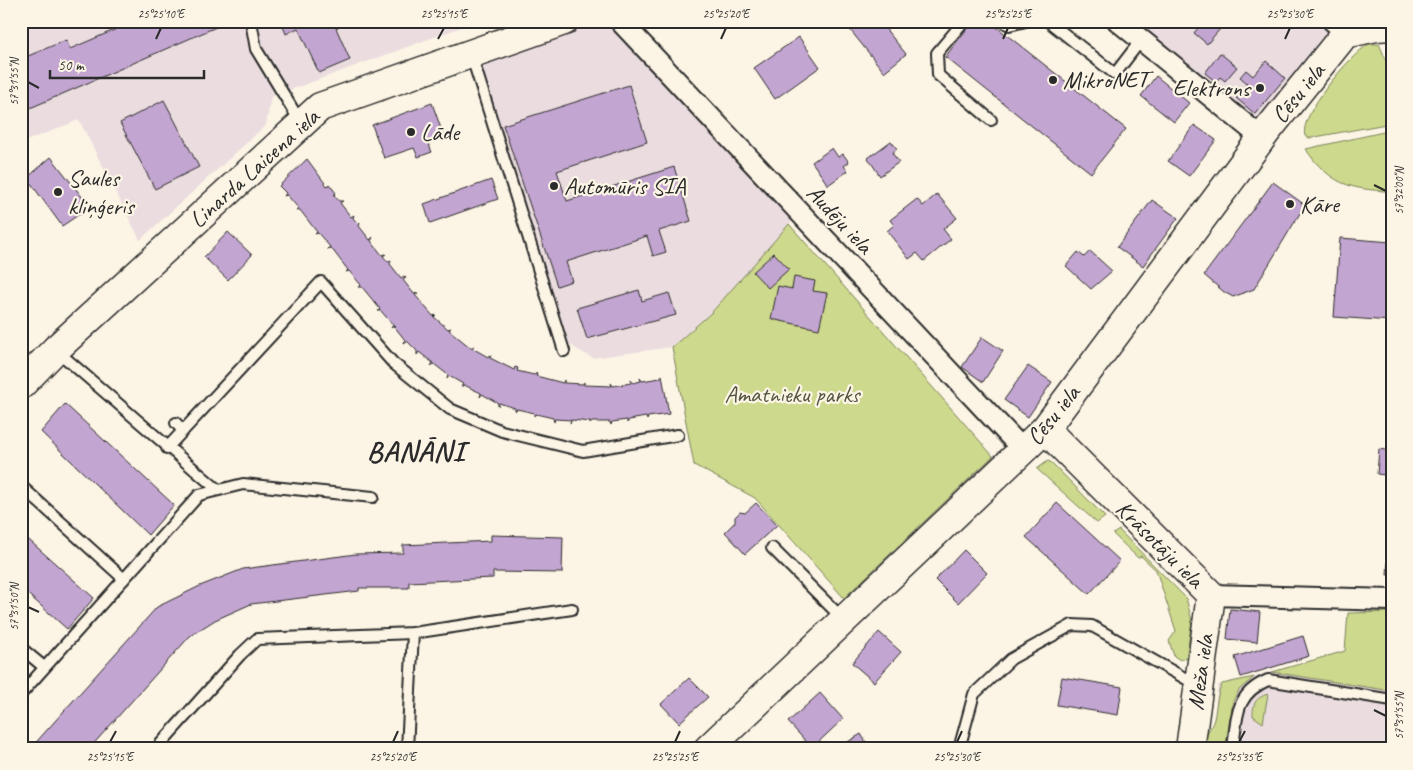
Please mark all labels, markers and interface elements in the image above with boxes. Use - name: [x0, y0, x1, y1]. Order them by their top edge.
- text: 25°25'10"E: [138, 6, 186, 22]
- text: 25°25'15"E: [421, 6, 469, 22]
- text: 25°25'20"E: [703, 6, 751, 22]
- text: 25°25'25"E: [985, 6, 1033, 22]
- text: 25°25'30"E: [1267, 6, 1315, 22]
- scale bar: [50, 48, 204, 80]
- text: 50 m: [58, 56, 85, 75]
- street label: Cēsu iela: [1265, 56, 1332, 129]
- text: 57°31'55"N: [6, 57, 22, 106]
- place label: MikroNET: [1063, 65, 1154, 95]
- place label: Elektrons: [1173, 73, 1252, 103]
- marker: MikroNET: [1047, 74, 1059, 86]
- marker: Elektrons: [1254, 82, 1266, 94]
- street label: Linarda Laicena iela: [183, 101, 326, 234]
- place label: Lāde: [421, 117, 461, 147]
- marker: Lāde: [405, 126, 417, 138]
- place label: Saules kliņģeris: [68, 163, 136, 221]
- text: 57°32'00"N: [1391, 166, 1407, 215]
- place label: Automūris SIA: [564, 171, 686, 201]
- street label: Audēju iela: [800, 178, 881, 261]
- marker: Automūris SIA: [548, 180, 560, 192]
- marker: Saules kliņģeris: [52, 186, 64, 198]
- place label: Kāre: [1300, 189, 1341, 219]
- marker: Kāre: [1284, 198, 1296, 210]
- street label: Cēsu iela: [1020, 378, 1087, 451]
- park label: Amatnieku parks: [725, 379, 861, 409]
- district label: BANĀNI: [367, 433, 470, 470]
- street label: Krāsotāju iela: [1110, 494, 1211, 595]
- text: 57°31'50"N: [6, 582, 22, 631]
- street label: Meža iela: [1180, 631, 1220, 712]
- text: 57°31'55"N: [1391, 691, 1407, 740]
- text: 25°25'15"E: [87, 749, 135, 765]
- text: 25°25'20"E: [370, 749, 418, 765]
- text: 25°25'25"E: [652, 749, 700, 765]
- text: 25°25'30"E: [934, 749, 982, 765]
- text: 25°25'35"E: [1216, 749, 1264, 765]

